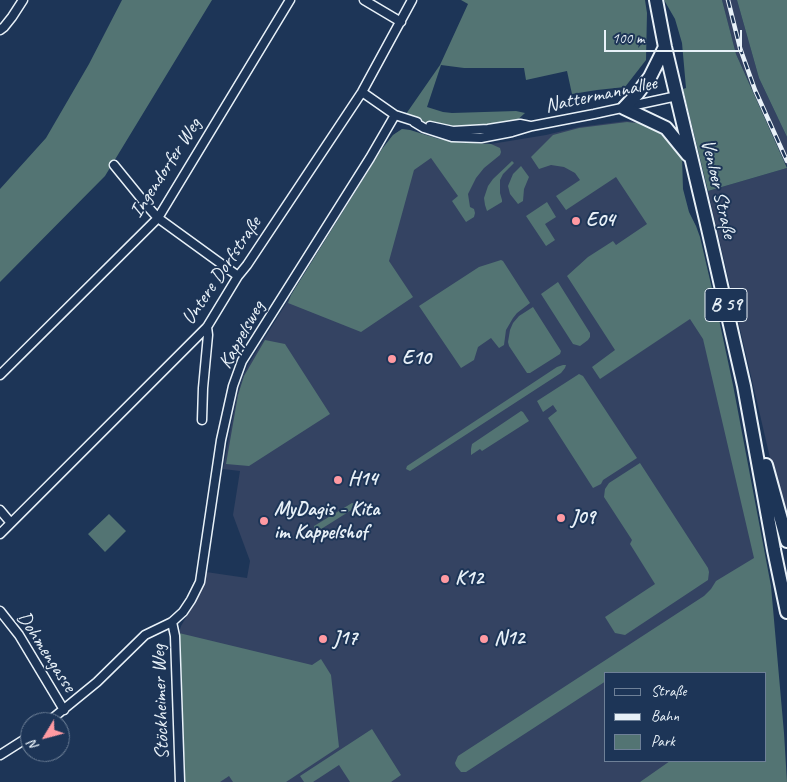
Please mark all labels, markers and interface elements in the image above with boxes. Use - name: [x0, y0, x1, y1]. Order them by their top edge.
- scale bar: [607, 20, 744, 52]
- text: 100 m: [612, 29, 644, 48]
- street label: Nattermannallee: [543, 71, 659, 119]
- street label: Ingendorfer Weg: [125, 114, 207, 222]
- street label: Venloer Straße: [695, 137, 741, 241]
- place label: E04: [586, 209, 615, 233]
- street label: Untere Dorfstraße: [177, 212, 267, 330]
- marker: E04: [570, 215, 582, 227]
- road number: B 59: [705, 288, 747, 322]
- street label: Kappelsweg: [214, 297, 270, 373]
- place label: E10: [402, 347, 431, 371]
- marker: E10: [386, 353, 398, 365]
- place label: H14: [348, 468, 377, 492]
- marker: H14: [332, 474, 344, 486]
- place label: MyDagis - Kita im Kappelshof: [274, 498, 379, 545]
- place label: J09: [571, 506, 595, 530]
- marker: J09: [555, 512, 567, 524]
- marker: MyDagis - Kita im Kappelshof: [258, 515, 270, 527]
- place label: K12: [455, 567, 483, 591]
- marker: K12: [439, 573, 451, 585]
- street label: Dohmengasse: [11, 607, 81, 697]
- place label: J17: [333, 627, 357, 651]
- place label: N12: [494, 627, 524, 651]
- marker: J17: [317, 633, 329, 645]
- marker: N12: [478, 633, 490, 645]
- street label: Stöckheimer Weg: [147, 644, 175, 760]
- legend: [604, 672, 767, 762]
- text: Straße: [651, 682, 686, 701]
- text: Bahn: [651, 707, 679, 726]
- north arrow: [20, 712, 70, 762]
- text: Park: [651, 732, 675, 751]
- text: N: [24, 737, 43, 754]

